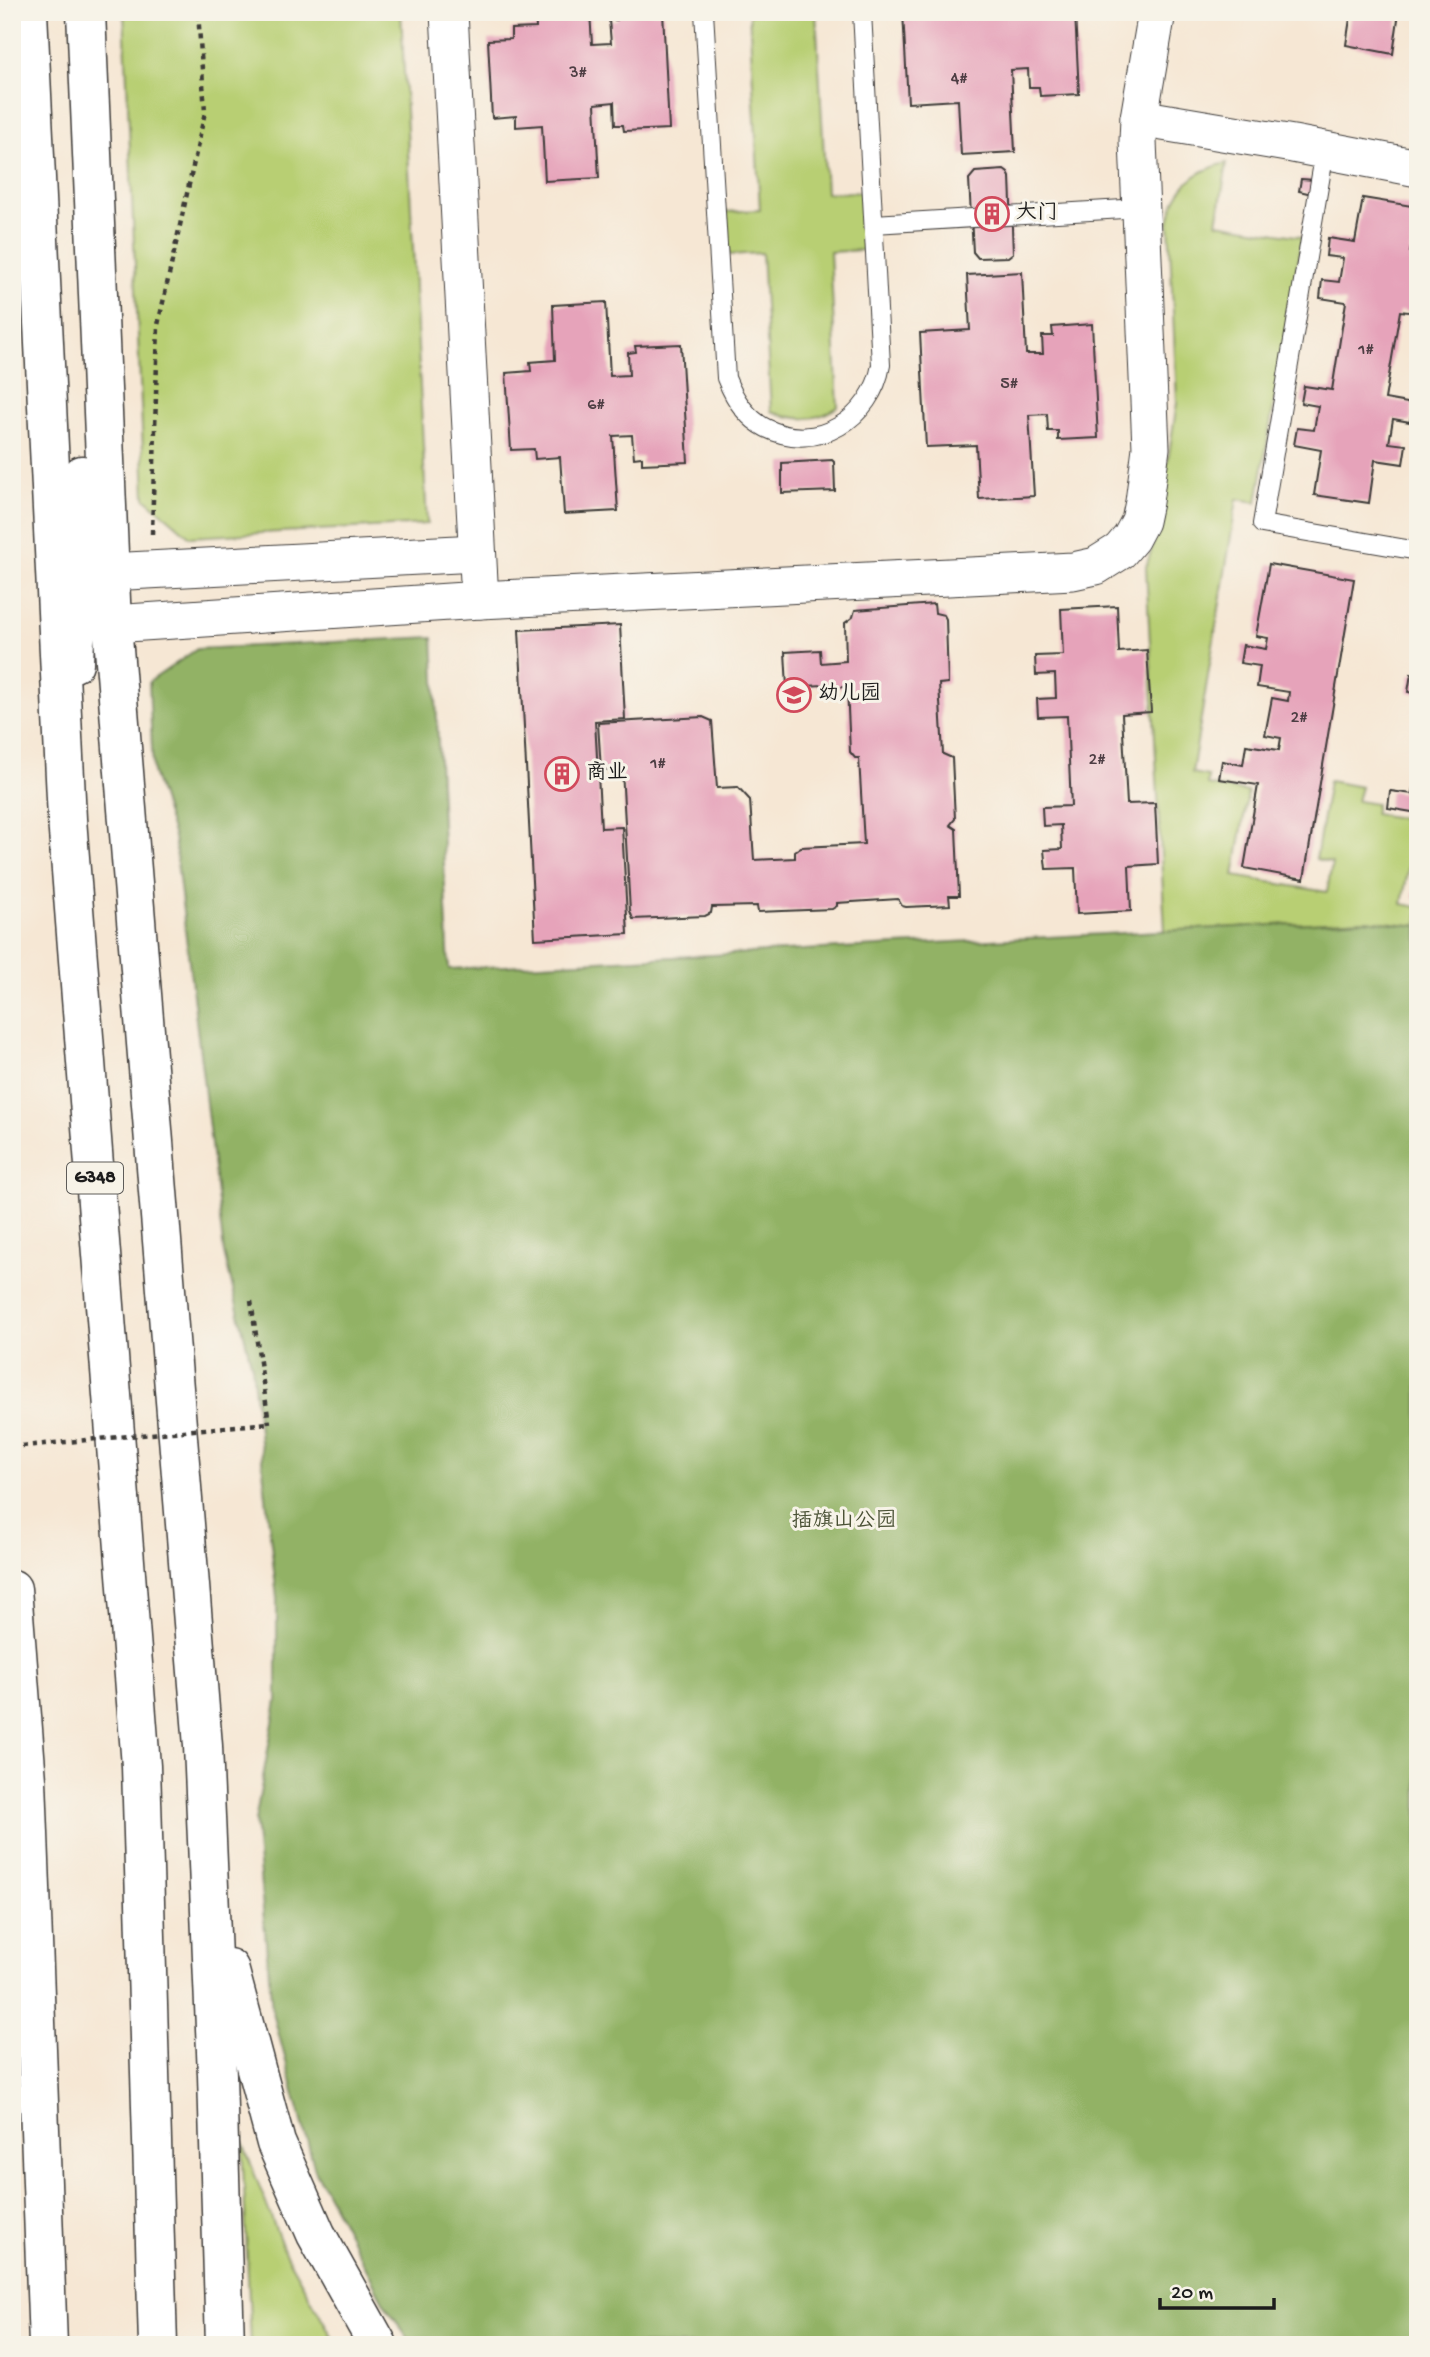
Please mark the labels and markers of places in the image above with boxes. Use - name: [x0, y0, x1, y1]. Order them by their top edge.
- building icon: 大门: [973, 195, 1011, 233]
- place label: 大门: [1016, 201, 1058, 227]
- school or university icon: 幼儿园: [775, 676, 813, 714]
- place label: 幼儿园: [818, 682, 881, 708]
- building icon: 商业: [543, 755, 581, 793]
- place label: 商业: [586, 761, 628, 787]

